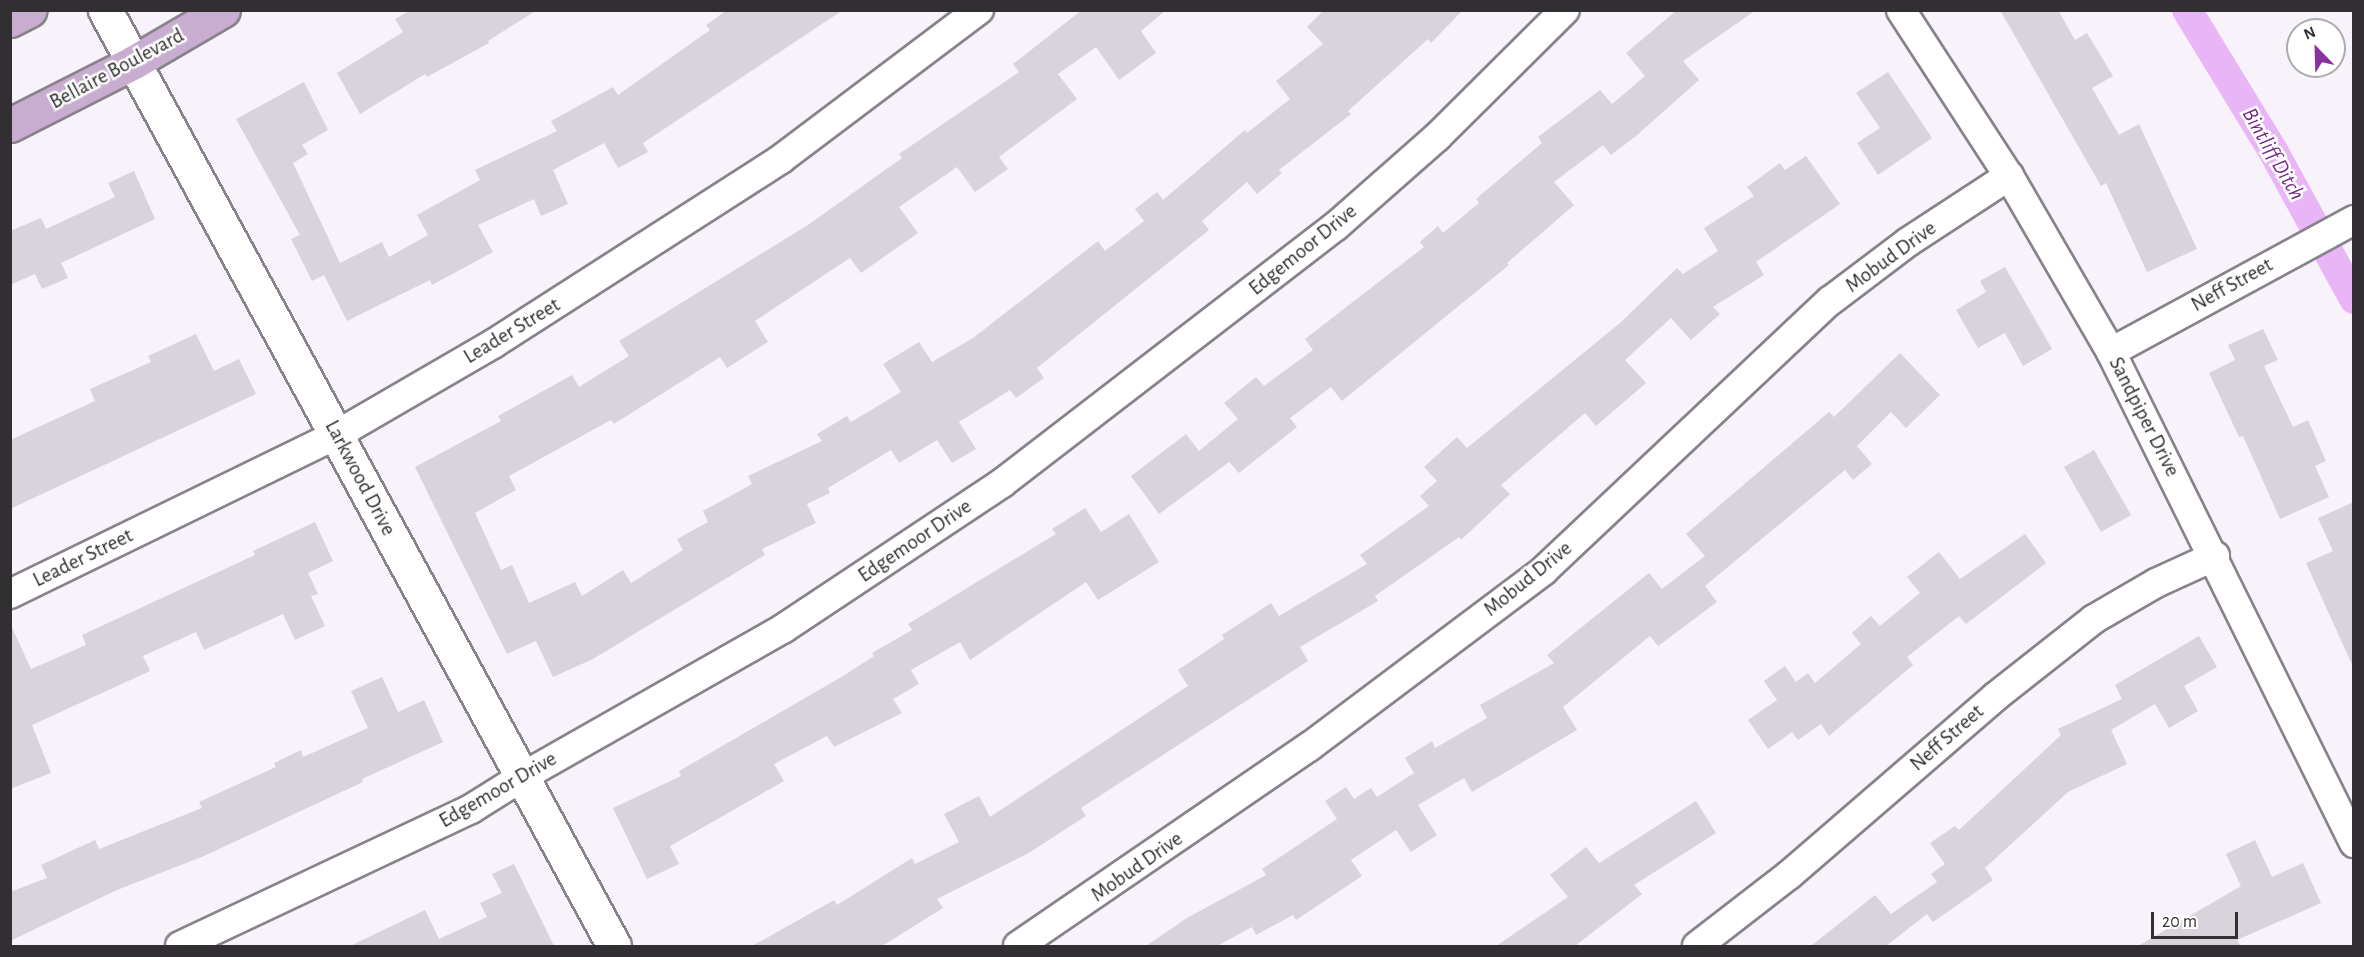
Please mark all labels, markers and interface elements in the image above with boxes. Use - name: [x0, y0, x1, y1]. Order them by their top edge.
- north arrow: [2286, 18, 2346, 78]
- street label: Bellaire Boulevard: [46, 23, 188, 115]
- text: N: [2302, 24, 2318, 43]
- water label: Bintliff Ditch: [2236, 103, 2310, 205]
- street label: Edgemoor Drive: [1244, 199, 1362, 301]
- street label: Mobud Drive: [1841, 216, 1941, 298]
- street label: Neff Street: [2187, 252, 2277, 318]
- street label: Leader Street: [459, 292, 565, 370]
- street label: Sandpiper Drive: [2103, 353, 2185, 481]
- street label: Larkwood Drive: [319, 416, 401, 540]
- street label: Edgemoor Drive: [853, 494, 977, 588]
- street label: Leader Street: [29, 523, 137, 593]
- street label: Mobud Drive: [1479, 536, 1577, 622]
- street label: Neff Street: [1905, 699, 1989, 777]
- street label: Edgemoor Drive: [435, 746, 561, 834]
- street label: Mobud Drive: [1086, 826, 1188, 908]
- scale bar: [2154, 900, 2241, 938]
- text: 20 m: [2162, 913, 2197, 931]

